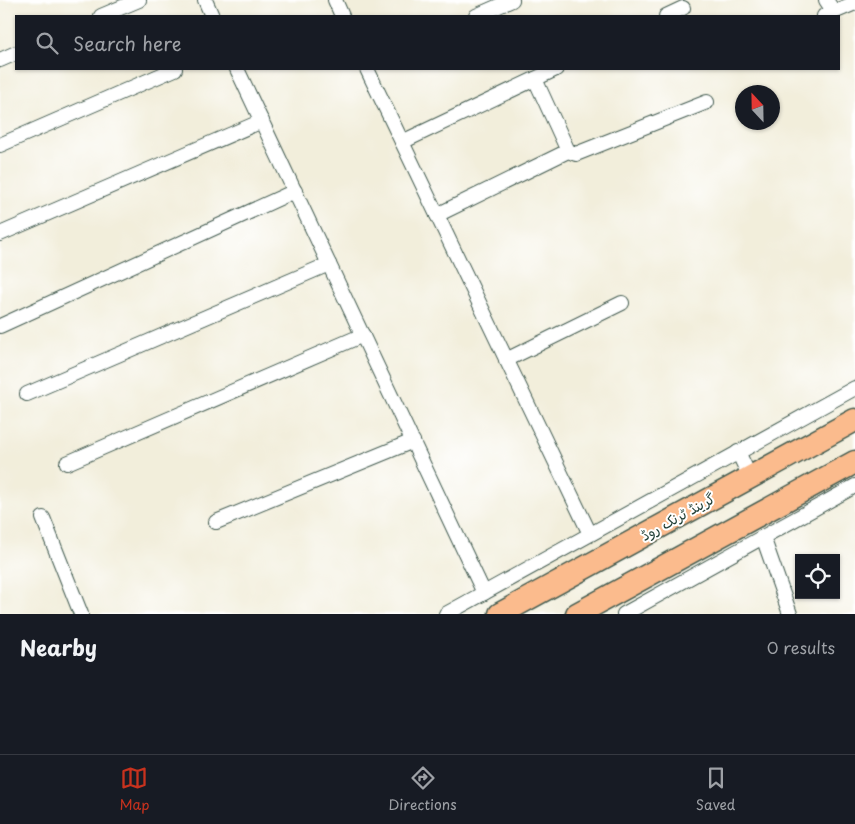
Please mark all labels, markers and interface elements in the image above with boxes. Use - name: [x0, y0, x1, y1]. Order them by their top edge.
- search box: [15, 15, 840, 70]
- icon: search: [33, 29, 61, 57]
- text: Search here: [73, 29, 182, 57]
- north arrow: [735, 85, 780, 130]
- street label: گرینڈ ٹرنک روڈ: [637, 487, 719, 546]
- map controls: [795, 554, 840, 599]
- button: locate: [795, 554, 840, 599]
- text: Nearby: [20, 631, 97, 663]
- text: 0 results: [767, 635, 835, 659]
- tab: Map: [120, 764, 149, 815]
- tab: Directions: [389, 764, 457, 815]
- tab: Saved: [696, 764, 735, 815]

